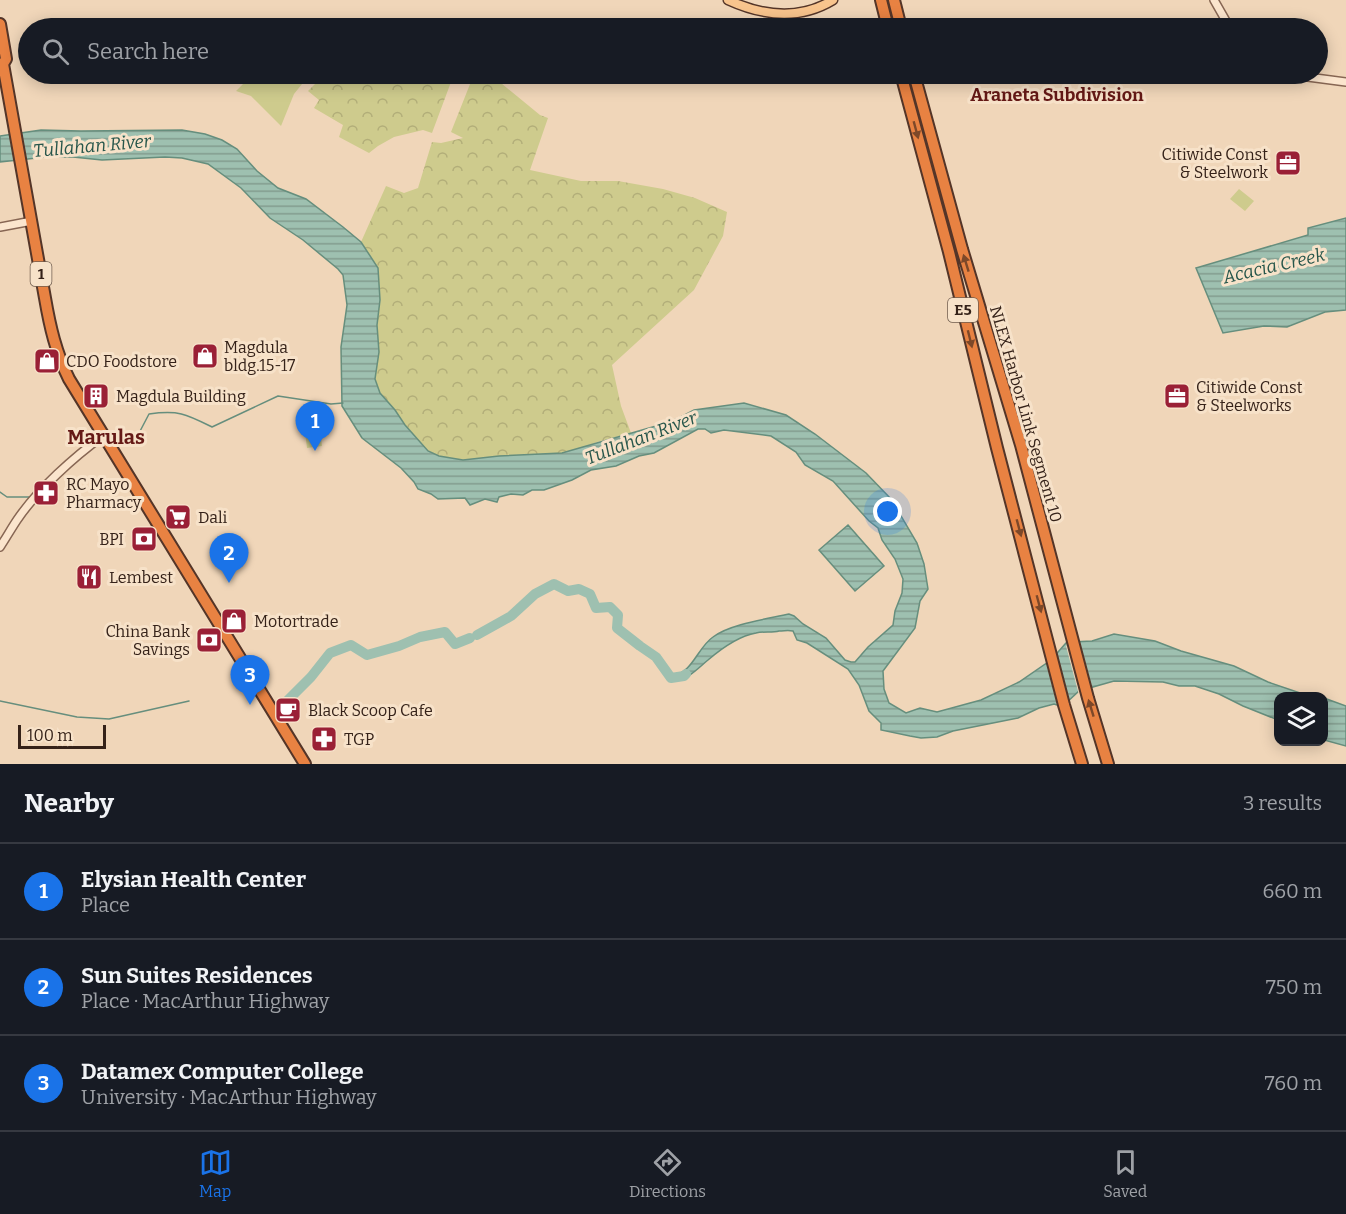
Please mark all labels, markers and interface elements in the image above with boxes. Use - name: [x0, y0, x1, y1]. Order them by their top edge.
- search box: [18, 18, 1328, 84]
- icon: search: [39, 35, 72, 68]
- text: Search here: [87, 38, 209, 65]
- district label: Araneta Subdivision: [970, 84, 1144, 106]
- one-way arrow: [912, 121, 921, 139]
- water label: Tullahan River: [32, 130, 152, 162]
- place label: Citiwide Const & Steelwork: [1162, 145, 1268, 182]
- office icon: Citiwide Const & Steelwork: [1273, 148, 1303, 178]
- water label: Acacia Creek: [1220, 244, 1327, 289]
- one-way arrow: [961, 253, 970, 271]
- road number: 1: [30, 262, 51, 286]
- road number: E5: [948, 298, 978, 322]
- street label: NLEX Harbor Link Segment 10: [986, 304, 1066, 524]
- one-way arrow: [966, 330, 976, 348]
- place label: Magdula bldg.15-17: [224, 338, 295, 375]
- shop icon: Magdula bldg.15-17: [190, 341, 220, 371]
- shop icon: CDO Foodstore: [32, 346, 62, 376]
- place label: CDO Foodstore: [66, 352, 177, 371]
- place label: Citiwide Const & Steelworks: [1196, 378, 1303, 415]
- building icon: Magdula Building: [81, 381, 111, 411]
- office icon: Citiwide Const & Steelworks: [1162, 381, 1192, 411]
- place label: Magdula Building: [116, 387, 246, 406]
- pin: 1: [296, 402, 334, 451]
- water label: Tullahan River: [582, 406, 701, 469]
- district label: Marulas: [67, 425, 145, 449]
- place label: RC Mayo Pharmacy: [66, 475, 142, 512]
- pharmacy icon: RC Mayo Pharmacy: [31, 478, 61, 508]
- your location: [873, 497, 902, 526]
- supermarket icon: Dali: [163, 502, 193, 532]
- place label: Dali: [198, 508, 228, 527]
- one-way arrow: [1014, 519, 1024, 537]
- bank icon: BPI: [129, 524, 159, 554]
- place label: BPI: [99, 530, 124, 549]
- pin: 2: [210, 534, 248, 583]
- restaurant icon: Lembest: [74, 562, 104, 592]
- place label: Lembest: [109, 568, 173, 587]
- one-way arrow: [1034, 595, 1044, 613]
- shop icon: Motortrade: [219, 606, 249, 636]
- place label: Motortrade: [254, 612, 338, 631]
- place label: China Bank Savings: [105, 622, 190, 659]
- bank icon: China Bank Savings: [194, 625, 224, 655]
- pin: 3: [230, 656, 270, 705]
- map controls: [1274, 692, 1328, 746]
- button: layers: [1274, 692, 1328, 746]
- cafe icon: Black Scoop Cafe: [273, 695, 303, 725]
- one-way arrow: [1086, 699, 1095, 717]
- place label: Black Scoop Cafe: [308, 701, 433, 720]
- scale bar: [18, 722, 106, 750]
- pharmacy icon: TGP: [309, 724, 339, 754]
- text: 100 m: [27, 726, 72, 745]
- place label: TGP: [344, 730, 374, 749]
- text: Nearby: [24, 788, 114, 819]
- text: 3 results: [1243, 791, 1322, 815]
- text: Elysian Health Center: [81, 866, 306, 893]
- text: 1: [39, 879, 48, 903]
- text: 660 m: [1263, 879, 1322, 903]
- text: Place: [81, 893, 130, 917]
- text: Sun Suites Residences: [81, 962, 313, 989]
- text: 2: [38, 975, 49, 999]
- text: 750 m: [1266, 975, 1322, 999]
- text: Place · MacArthur Highway: [81, 989, 329, 1013]
- text: Datamex Computer College: [81, 1058, 364, 1085]
- text: 3: [38, 1071, 49, 1095]
- text: 760 m: [1265, 1071, 1322, 1095]
- text: University · MacArthur Highway: [81, 1085, 377, 1109]
- tab: Map: [199, 1146, 232, 1201]
- tab: Directions: [629, 1146, 706, 1201]
- tab: Saved: [1103, 1146, 1147, 1201]

